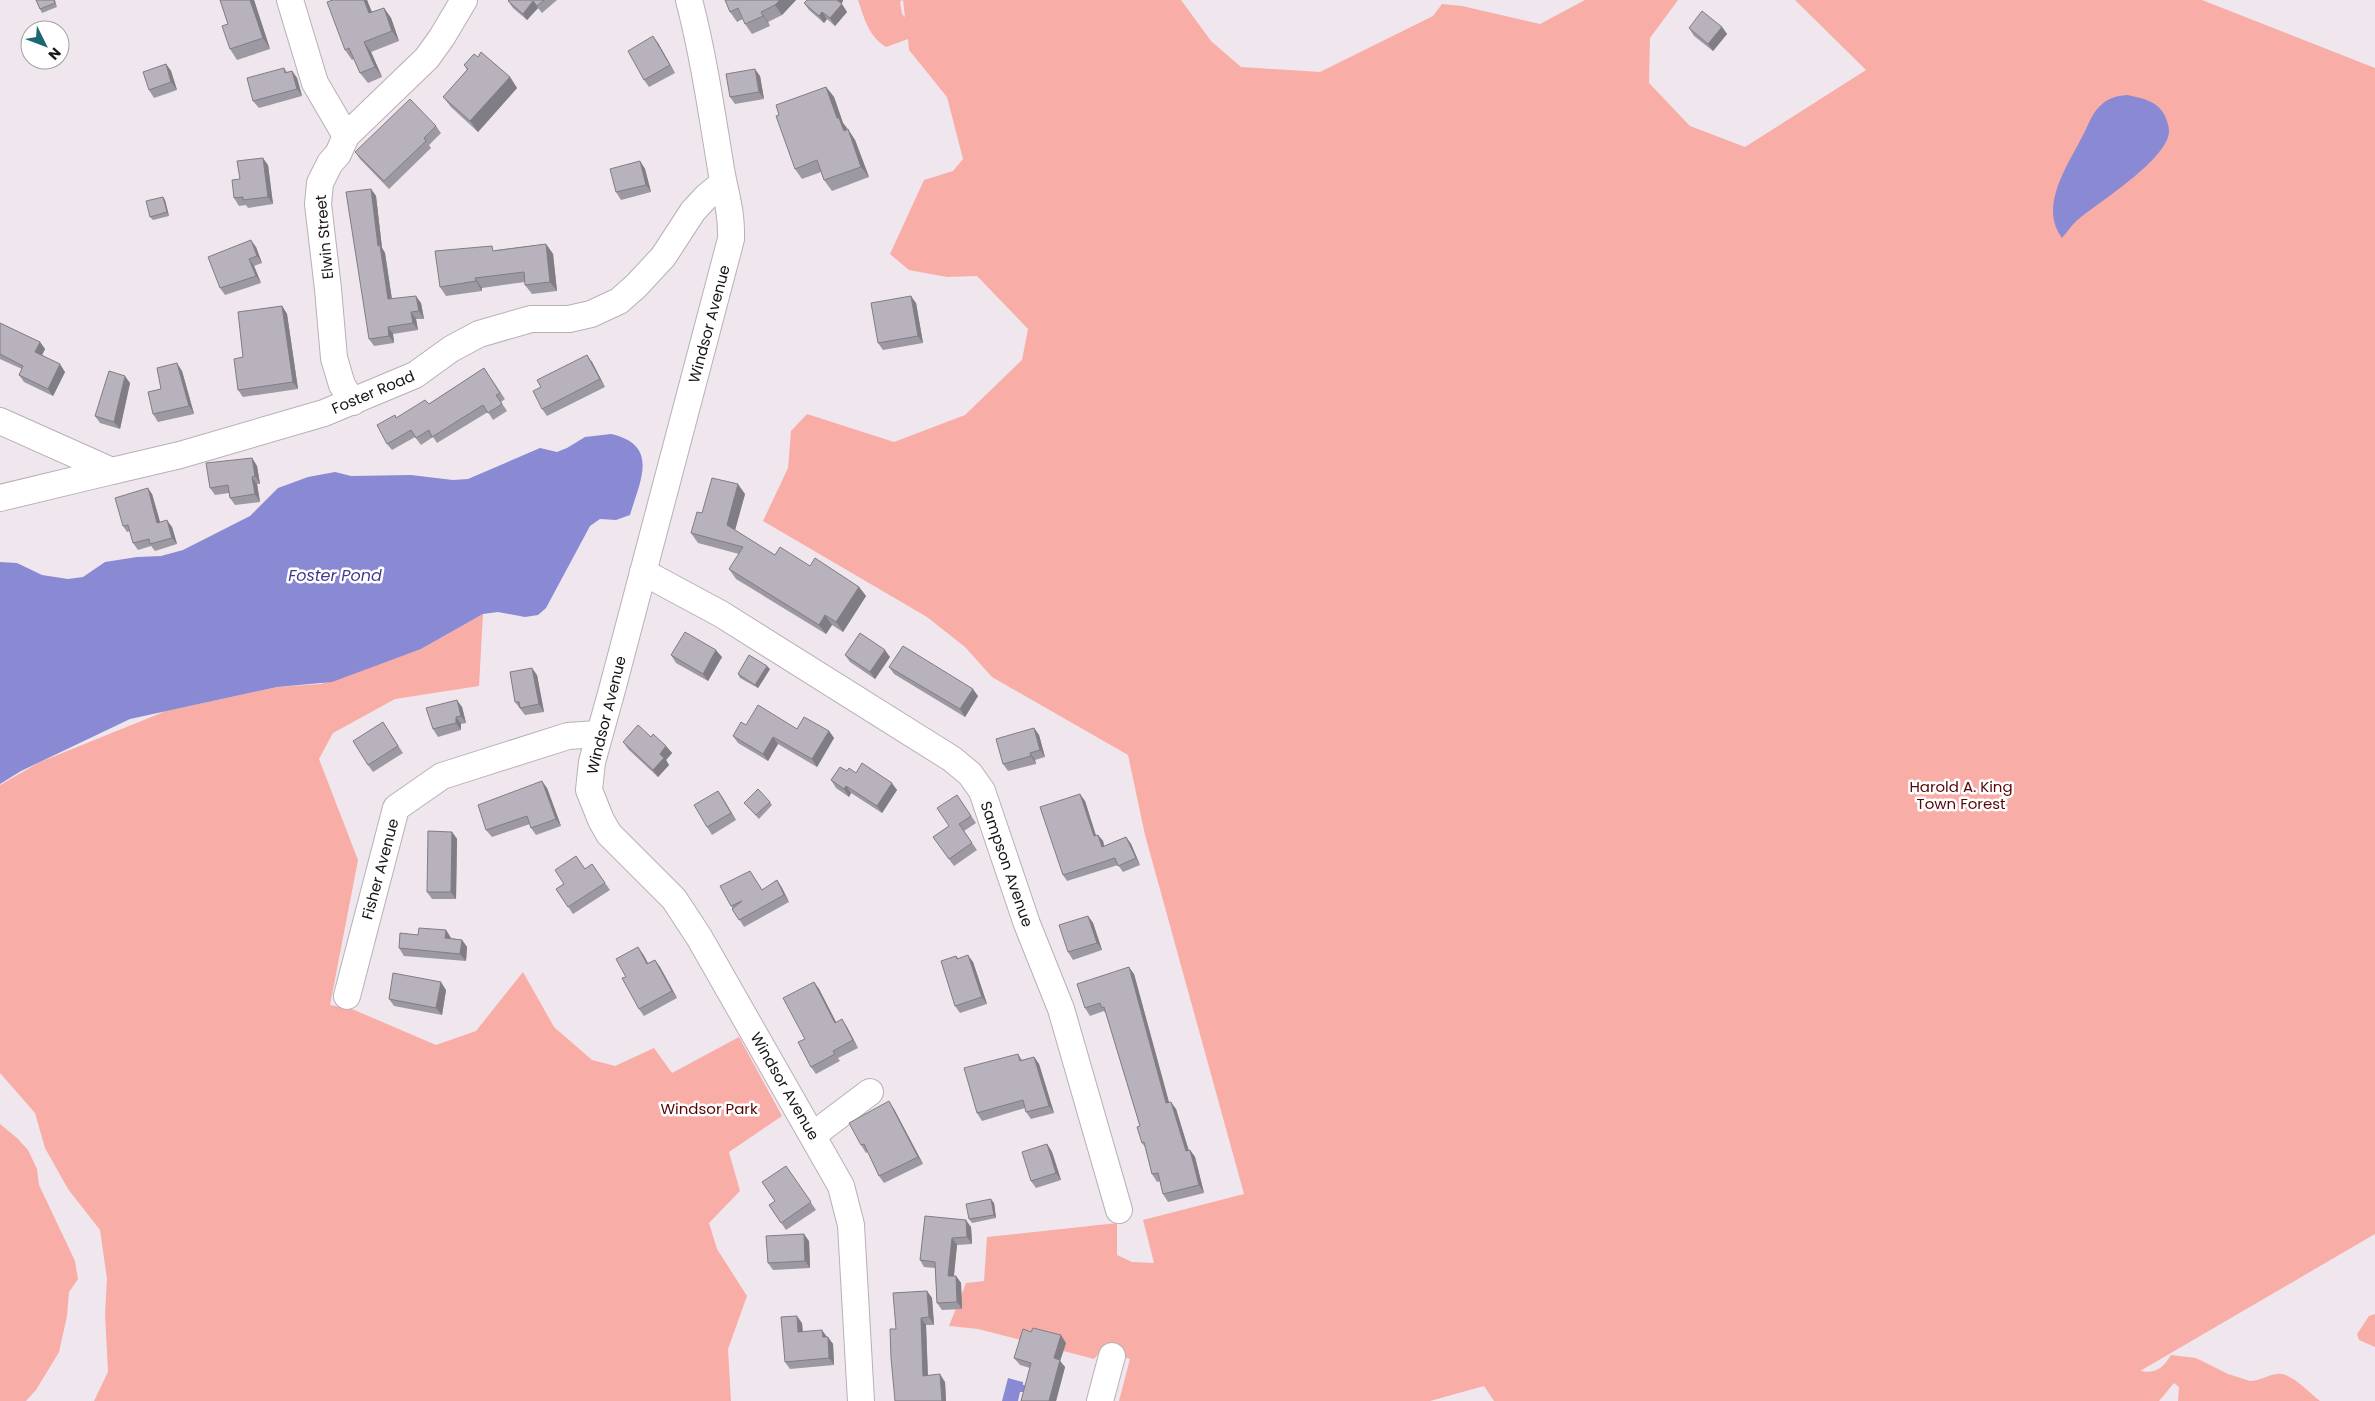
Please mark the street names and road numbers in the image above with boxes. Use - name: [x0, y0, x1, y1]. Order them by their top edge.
- street label: Elwin Street: [310, 194, 338, 280]
- street label: Windsor Avenue: [683, 263, 735, 385]
- street label: Foster Road: [328, 365, 418, 419]
- street label: Windsor Avenue: [581, 654, 631, 776]
- street label: Sampson Avenue: [976, 798, 1038, 930]
- street label: Fisher Avenue: [356, 816, 404, 922]
- street label: Windsor Avenue: [746, 1028, 824, 1144]

